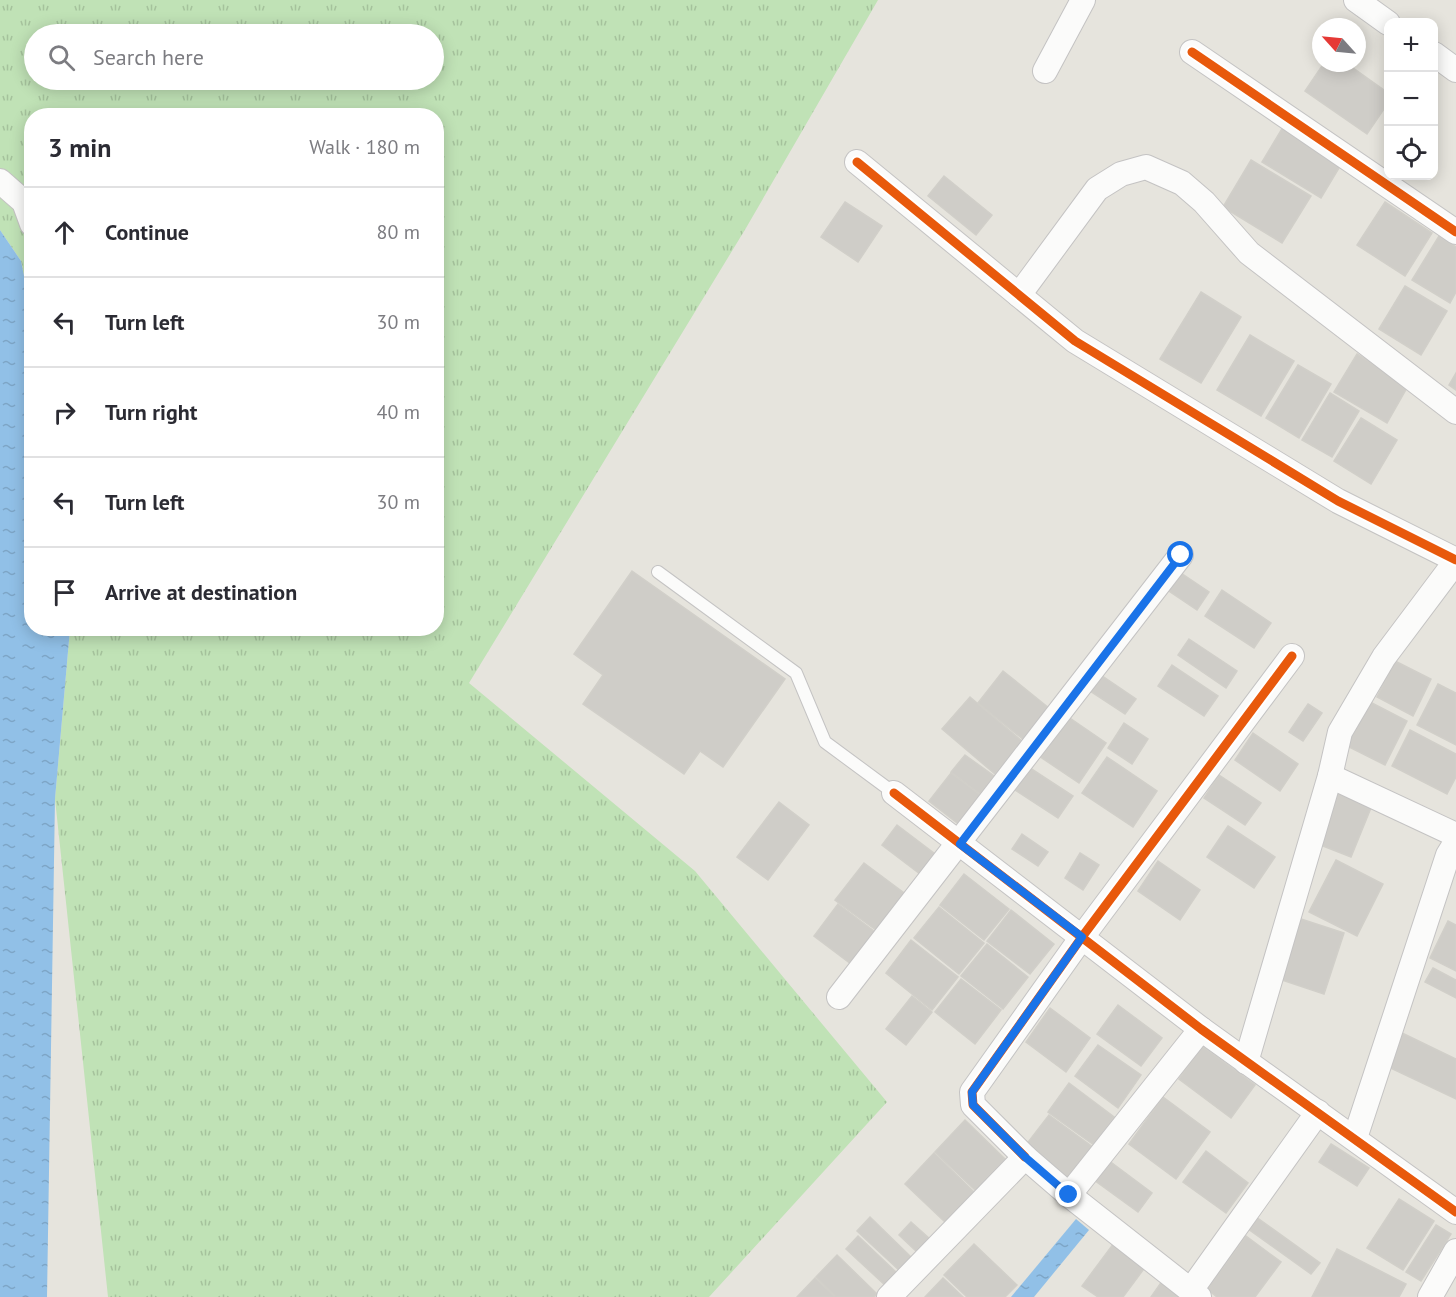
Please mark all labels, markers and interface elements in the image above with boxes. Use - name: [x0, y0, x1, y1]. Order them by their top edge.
- north arrow: [1312, 18, 1366, 72]
- map controls: [1384, 18, 1438, 180]
- button: +: [1384, 18, 1438, 72]
- search box: [24, 24, 444, 90]
- icon: search: [45, 41, 78, 74]
- text: Search here: [93, 43, 204, 71]
- button: −: [1384, 72, 1438, 126]
- button: locate: [1384, 126, 1438, 180]
- text: 3 min: [48, 131, 111, 164]
- text: Walk · 180 m: [309, 134, 420, 160]
- icon: ahead: [48, 216, 81, 249]
- text: Continue: [105, 218, 189, 246]
- text: 80 m: [377, 219, 420, 245]
- icon: left: [48, 306, 81, 339]
- text: Turn left: [105, 308, 185, 336]
- text: 30 m: [377, 309, 420, 335]
- icon: right: [48, 396, 81, 429]
- text: Turn right: [105, 398, 197, 426]
- text: 40 m: [377, 399, 420, 425]
- icon: left: [48, 486, 81, 519]
- text: Turn left: [105, 488, 185, 516]
- text: 30 m: [377, 489, 420, 515]
- route start: [1167, 541, 1193, 567]
- icon: arrive: [48, 576, 81, 609]
- text: Arrive at destination: [105, 578, 297, 606]
- route end: [1055, 1181, 1081, 1207]

